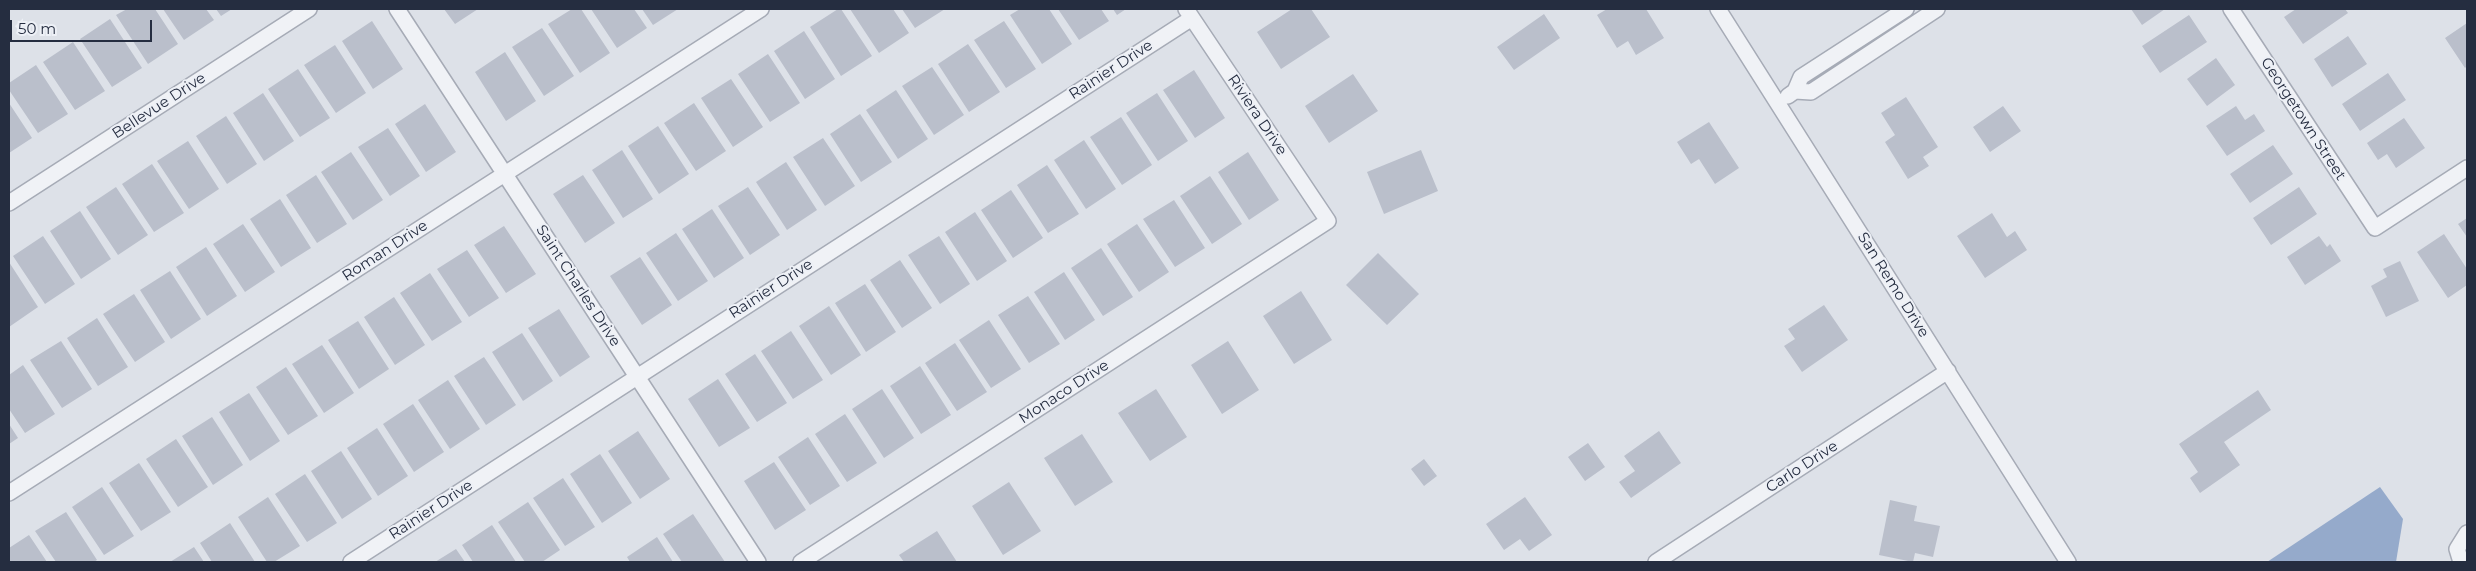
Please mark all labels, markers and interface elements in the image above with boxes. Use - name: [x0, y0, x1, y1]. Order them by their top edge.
- scale bar: [12, 10, 155, 42]
- text: 50 m: [18, 19, 56, 38]
- street label: Rainier Drive: [1066, 36, 1156, 104]
- street label: Georgetown Street: [2257, 54, 2349, 184]
- street label: Bellevue Drive: [109, 69, 209, 143]
- street label: Riviera Drive: [1223, 71, 1291, 159]
- street label: Roman Drive: [339, 217, 431, 285]
- street label: Saint Charles Drive: [532, 222, 624, 350]
- street label: San Remo Drive: [1853, 229, 1933, 341]
- street label: Rainier Drive: [726, 255, 816, 323]
- street label: Monaco Drive: [1016, 356, 1112, 428]
- street label: Carlo Drive: [1763, 437, 1841, 497]
- street label: Rainier Drive: [386, 476, 476, 544]

